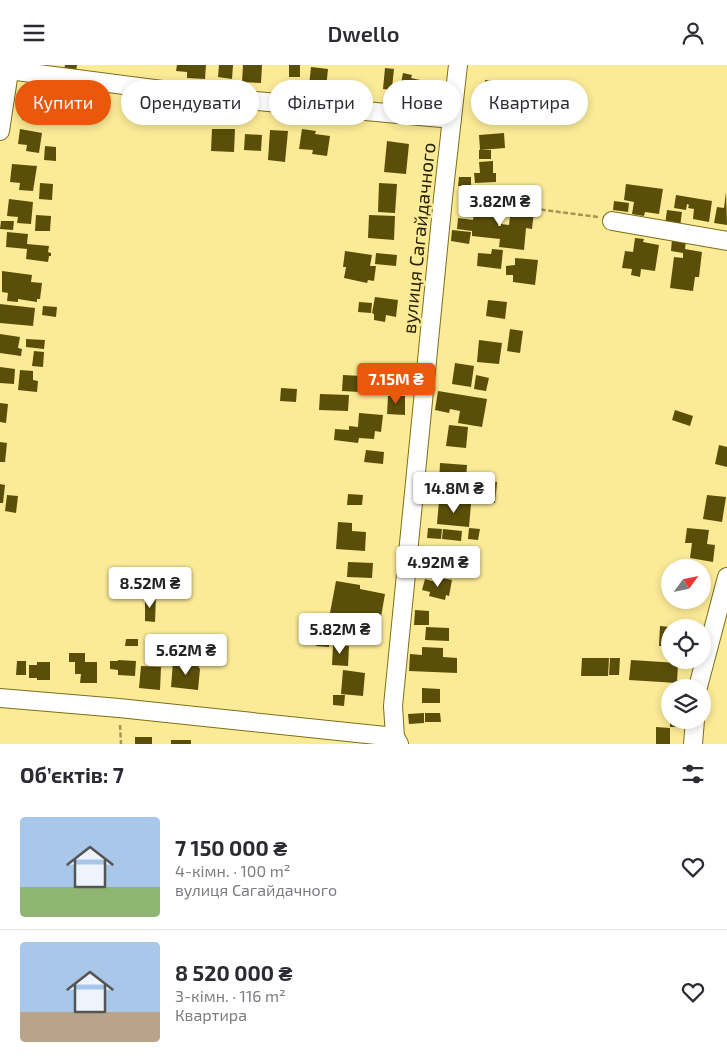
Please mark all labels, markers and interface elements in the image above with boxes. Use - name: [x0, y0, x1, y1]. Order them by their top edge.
- icon: menu: [20, 19, 48, 47]
- icon: person: [679, 19, 707, 47]
- text: Dwello: [328, 20, 399, 46]
- chip: Купити: [15, 80, 111, 125]
- chip: Орендувати: [121, 80, 259, 125]
- chip: Фільтри: [269, 80, 373, 125]
- chip: Нове: [383, 80, 461, 125]
- chip: Квартира: [471, 80, 588, 125]
- street label: вулиця Сагайдачного: [397, 141, 440, 335]
- pin: 3.82M ₴: [454, 185, 546, 227]
- text: 3.82M ₴: [469, 191, 531, 210]
- pin: 7.15M ₴: [350, 363, 442, 405]
- text: 7.15M ₴: [368, 369, 424, 388]
- pin: 14.8M ₴: [408, 471, 500, 514]
- text: 14.8M ₴: [424, 478, 484, 497]
- pin: 4.92M ₴: [392, 545, 484, 588]
- text: 4.92M ₴: [407, 552, 469, 571]
- north arrow: [661, 559, 711, 609]
- map controls: [661, 559, 711, 729]
- pin: 8.52M ₴: [104, 567, 196, 609]
- text: 8.52M ₴: [120, 573, 180, 592]
- pin: 5.82M ₴: [294, 613, 386, 655]
- text: 5.82M ₴: [310, 619, 370, 638]
- button: locate: [661, 619, 711, 669]
- pin: 5.62M ₴: [140, 633, 232, 676]
- text: 5.62M ₴: [156, 640, 216, 659]
- button: layers: [661, 679, 711, 729]
- icon: filters: [679, 760, 707, 788]
- text: Об’єктів: 7: [20, 762, 124, 787]
- text: 7 150 000 ₴: [175, 835, 287, 860]
- icon: home: [60, 837, 120, 897]
- icon: heart: [679, 853, 707, 881]
- text: 4-кімн. · 100 m²: [175, 861, 290, 880]
- text: вулиця Сагайдачного: [175, 880, 337, 899]
- text: 8 520 000 ₴: [175, 960, 293, 985]
- icon: home: [60, 962, 120, 1022]
- icon: heart: [679, 978, 707, 1006]
- text: 3-кімн. · 116 m²: [175, 986, 286, 1005]
- text: Квартира: [175, 1005, 247, 1024]

